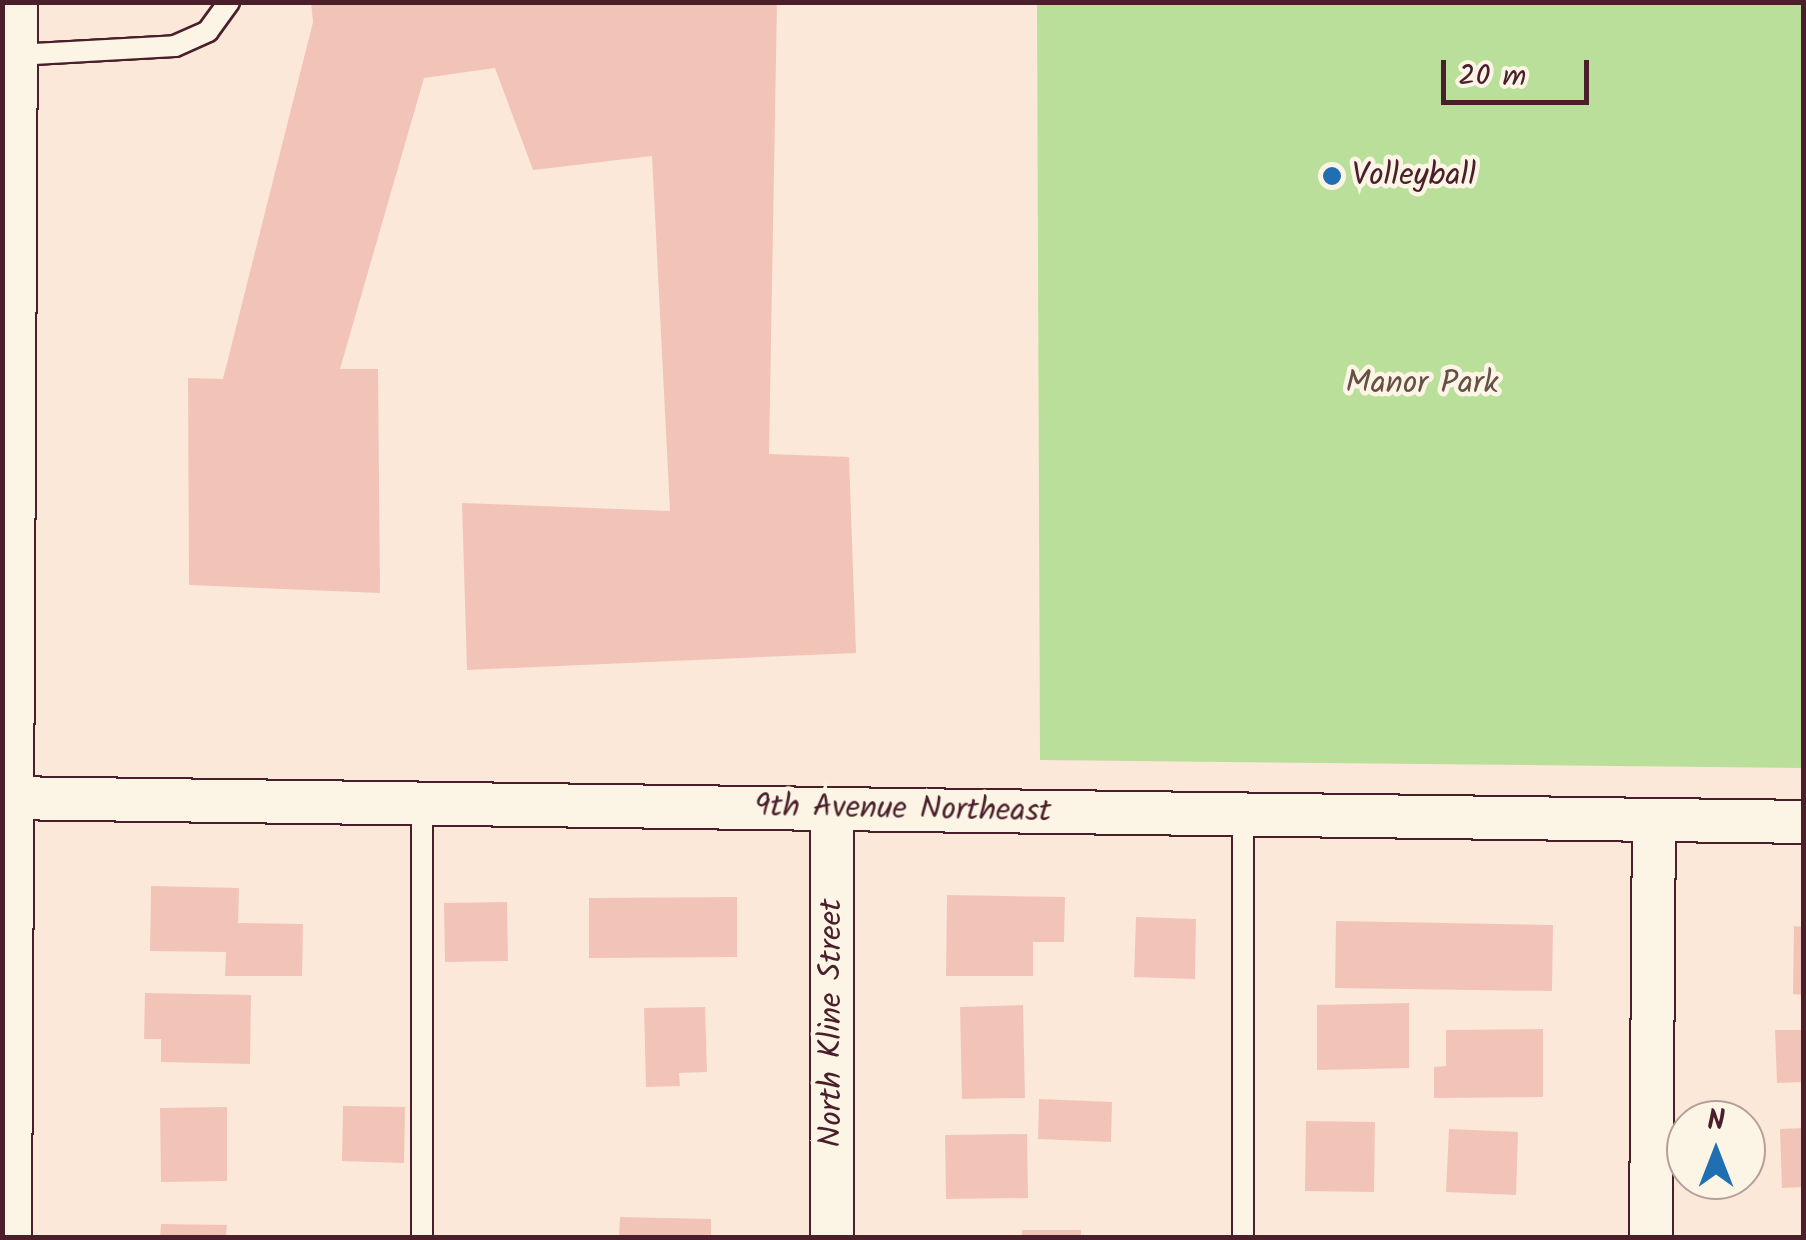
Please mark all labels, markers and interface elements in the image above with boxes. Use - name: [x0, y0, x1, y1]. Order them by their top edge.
- scale bar: [1446, 40, 1594, 102]
- text: 20 m: [1458, 53, 1526, 101]
- place label: Volleyball: [1352, 157, 1476, 195]
- marker: Volleyball: [1321, 165, 1343, 187]
- park label: Manor Park: [1345, 365, 1499, 403]
- street label: 9th Avenue Northeast: [754, 788, 1052, 832]
- street label: North Kline Street: [813, 899, 851, 1147]
- text: N: [1707, 1099, 1725, 1144]
- north arrow: [1666, 1100, 1766, 1200]

